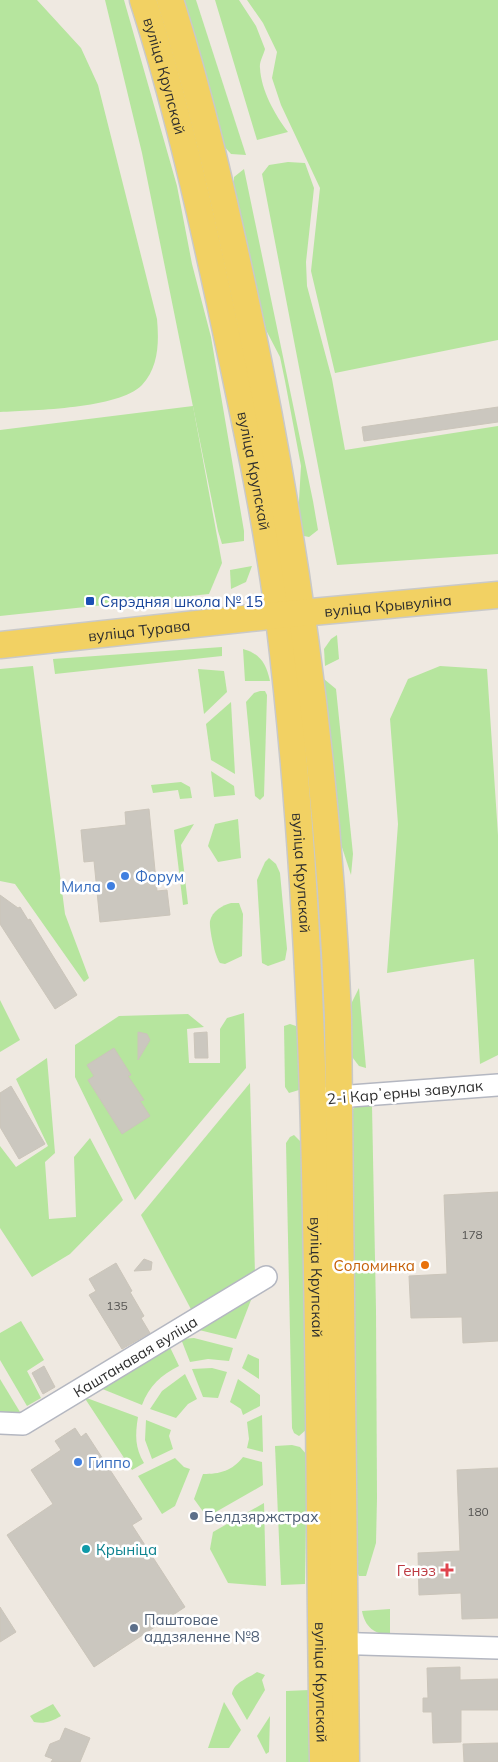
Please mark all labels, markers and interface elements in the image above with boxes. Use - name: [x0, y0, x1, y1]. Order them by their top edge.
- street label: вуліца Крупскай: [140, 15, 190, 136]
- street label: вуліца Крупскай: [234, 410, 275, 532]
- street label: вуліца Крывуліна: [323, 590, 452, 620]
- place label: Сярэдняя школа № 15: [100, 592, 263, 611]
- marker: Сярэдняя школа № 15: [84, 595, 96, 607]
- street label: вуліца Турава: [87, 615, 191, 645]
- street label: вуліца Крупскай: [289, 812, 315, 933]
- place label: Форум: [135, 867, 184, 886]
- marker: Форум: [119, 870, 131, 882]
- place label: Мила: [61, 877, 101, 896]
- marker: Мила: [105, 880, 117, 892]
- street label: 2-і Карʼерны завулак: [326, 1076, 485, 1108]
- street label: вуліца Крупскай: [307, 1217, 328, 1338]
- house number: 178: [461, 1227, 483, 1242]
- place label: Соломинка: [334, 1256, 415, 1275]
- marker: Соломинка: [419, 1259, 431, 1271]
- house number: 135: [106, 1298, 128, 1313]
- street label: Каштанавая вуліца: [69, 1311, 201, 1401]
- place label: Гиппо: [88, 1453, 131, 1472]
- marker: Гиппо: [72, 1456, 84, 1468]
- house number: 180: [467, 1504, 489, 1519]
- place label: Белдзяржстрах: [204, 1507, 318, 1526]
- marker: Белдзяржстрах: [188, 1510, 200, 1522]
- place label: Крыніца: [96, 1540, 157, 1559]
- marker: Крыніца: [80, 1543, 92, 1555]
- place label: Генэз: [397, 1561, 436, 1580]
- marker: Генэз: [440, 1563, 454, 1577]
- place label: Паштовае аддзяленне №8: [144, 1610, 260, 1646]
- marker: Паштовае аддзяленне №8: [128, 1622, 140, 1634]
- street label: вуліца Крупскай: [312, 1622, 332, 1743]

